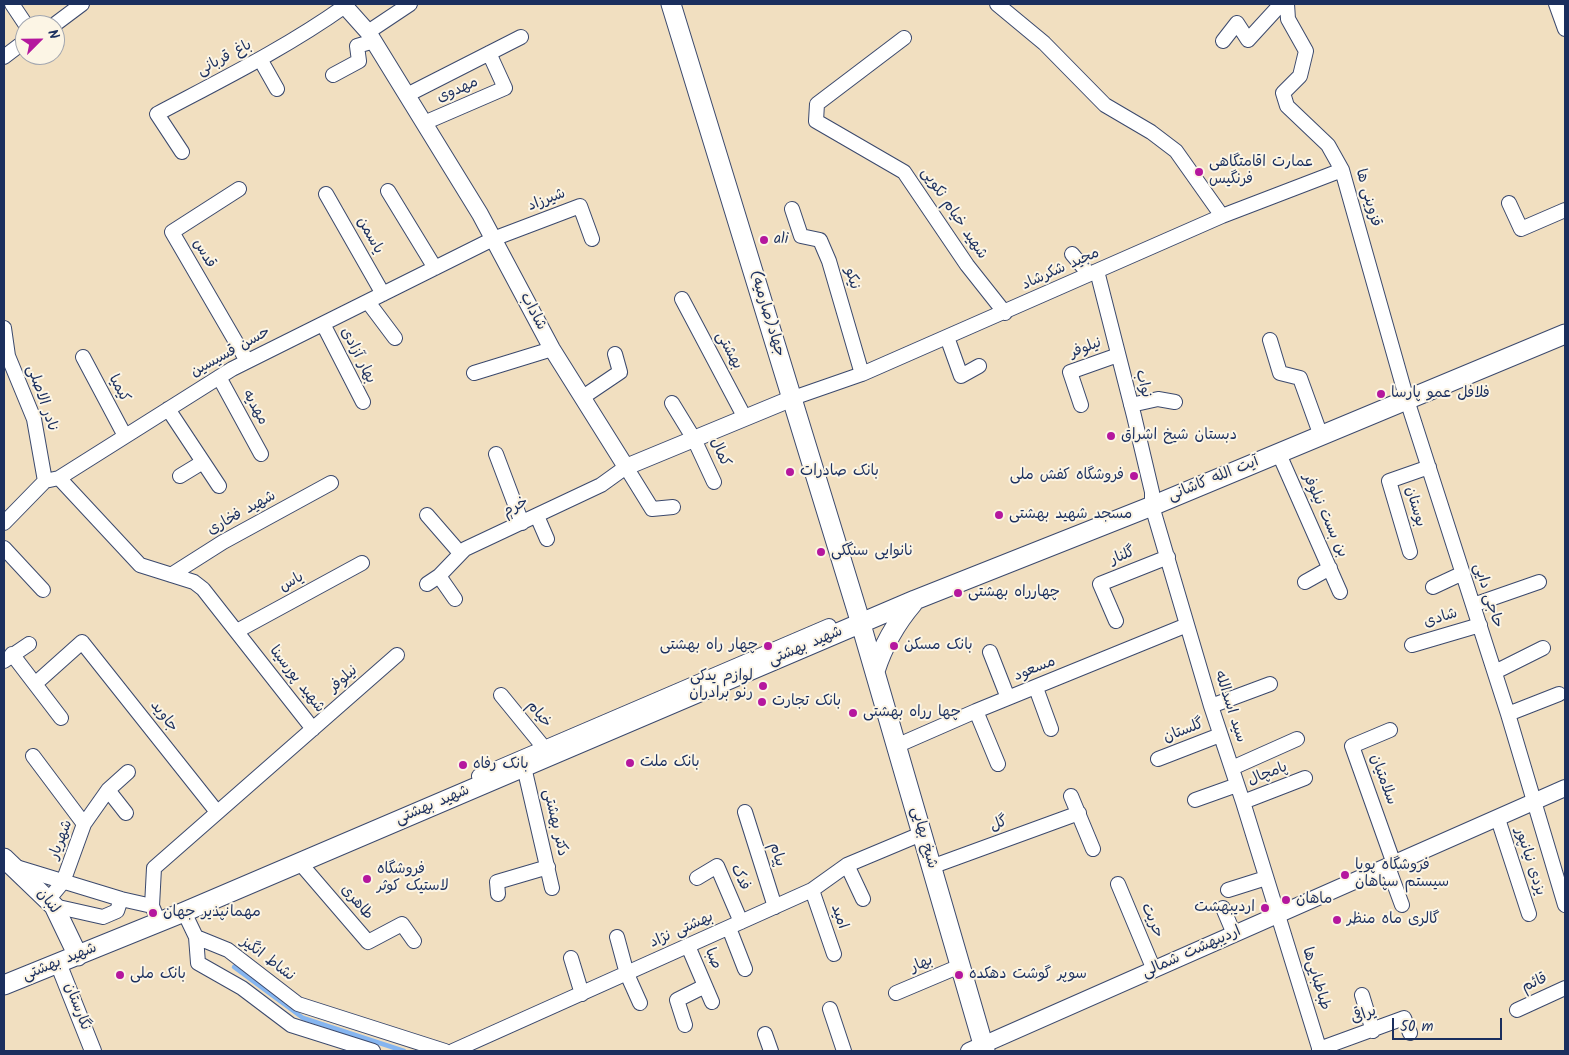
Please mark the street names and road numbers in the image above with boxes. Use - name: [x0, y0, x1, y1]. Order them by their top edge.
- street label: باغ قربانی: [195, 37, 255, 81]
- street label: مهدوی: [435, 74, 481, 108]
- street label: شهید خیام نکویی: [916, 165, 990, 263]
- street label: قزوینی ها: [1350, 167, 1384, 229]
- street label: شیرزاد: [526, 186, 568, 216]
- street label: یاسمن: [352, 214, 386, 258]
- street label: قدس: [188, 236, 218, 272]
- street label: مجید شکرشاد: [1019, 245, 1103, 295]
- street label: نیکو: [839, 266, 863, 292]
- street label: جهاد(صارمیه): [744, 269, 788, 359]
- street label: شاداب: [515, 290, 549, 334]
- street label: حسن قسیسین: [188, 324, 274, 382]
- street label: بهار آزادی: [335, 325, 379, 387]
- street label: بهشتی: [711, 329, 745, 373]
- street label: نیلوفر: [1068, 335, 1104, 363]
- street label: نادر الاصلی: [21, 363, 61, 435]
- street label: نواب: [1130, 368, 1154, 400]
- street label: کیمیا: [103, 372, 133, 406]
- street label: مهدیه: [237, 387, 271, 429]
- street label: کمال: [705, 436, 733, 470]
- street label: آیت الله کاشانی: [1166, 454, 1262, 506]
- street label: بن بست نیلوفر: [1298, 471, 1350, 561]
- street label: بوستان: [1400, 485, 1428, 529]
- street label: شهید فخاری: [205, 488, 279, 540]
- street label: خرم: [500, 494, 532, 522]
- street label: گلنار: [1108, 544, 1138, 570]
- street label: حاجی دایی: [1468, 561, 1506, 631]
- street label: یاس: [277, 569, 307, 597]
- street label: شادی: [1422, 605, 1460, 633]
- street label: شهید بهشتی: [766, 623, 846, 671]
- street label: شهید پورسینا: [264, 643, 328, 717]
- street label: مسعود: [1011, 654, 1059, 686]
- street label: نیلوفر: [326, 663, 362, 697]
- street label: سید اسدالله: [1209, 669, 1249, 745]
- street label: جاوید: [145, 698, 181, 736]
- street label: خیام: [522, 698, 554, 732]
- street label: گلستان: [1161, 716, 1207, 748]
- street label: سلامتیان: [1365, 752, 1399, 808]
- street label: پامچال: [1246, 759, 1290, 791]
- street label: شهید بهشتی: [393, 782, 473, 830]
- street label: دکتر بهشتی: [538, 788, 570, 858]
- street label: شیخ بهایی: [906, 805, 940, 871]
- street label: گل: [988, 814, 1010, 836]
- street label: شهریار: [46, 818, 78, 862]
- street label: یزدی نیانپور: [1510, 826, 1548, 898]
- street label: پیام: [764, 841, 788, 869]
- street label: فدک: [725, 862, 753, 894]
- street label: طاهری: [336, 882, 376, 924]
- street label: لنبان: [32, 886, 62, 918]
- street label: حریت: [1136, 901, 1166, 941]
- street label: امید: [825, 902, 851, 932]
- street label: بهشتی نژاد: [647, 909, 717, 953]
- street label: اردیبهشت شمالی: [1140, 923, 1244, 983]
- street label: نشاط انگیز: [236, 934, 298, 986]
- street label: شهید بهشتی: [20, 940, 100, 986]
- street label: طباطبایی‌ها: [1297, 945, 1333, 1013]
- street label: صبا: [700, 946, 724, 972]
- street label: بهار: [908, 952, 936, 978]
- street label: قائم: [1519, 970, 1551, 998]
- street label: نگارستان: [59, 981, 93, 1033]
- street label: یراقی: [1349, 1003, 1379, 1029]

